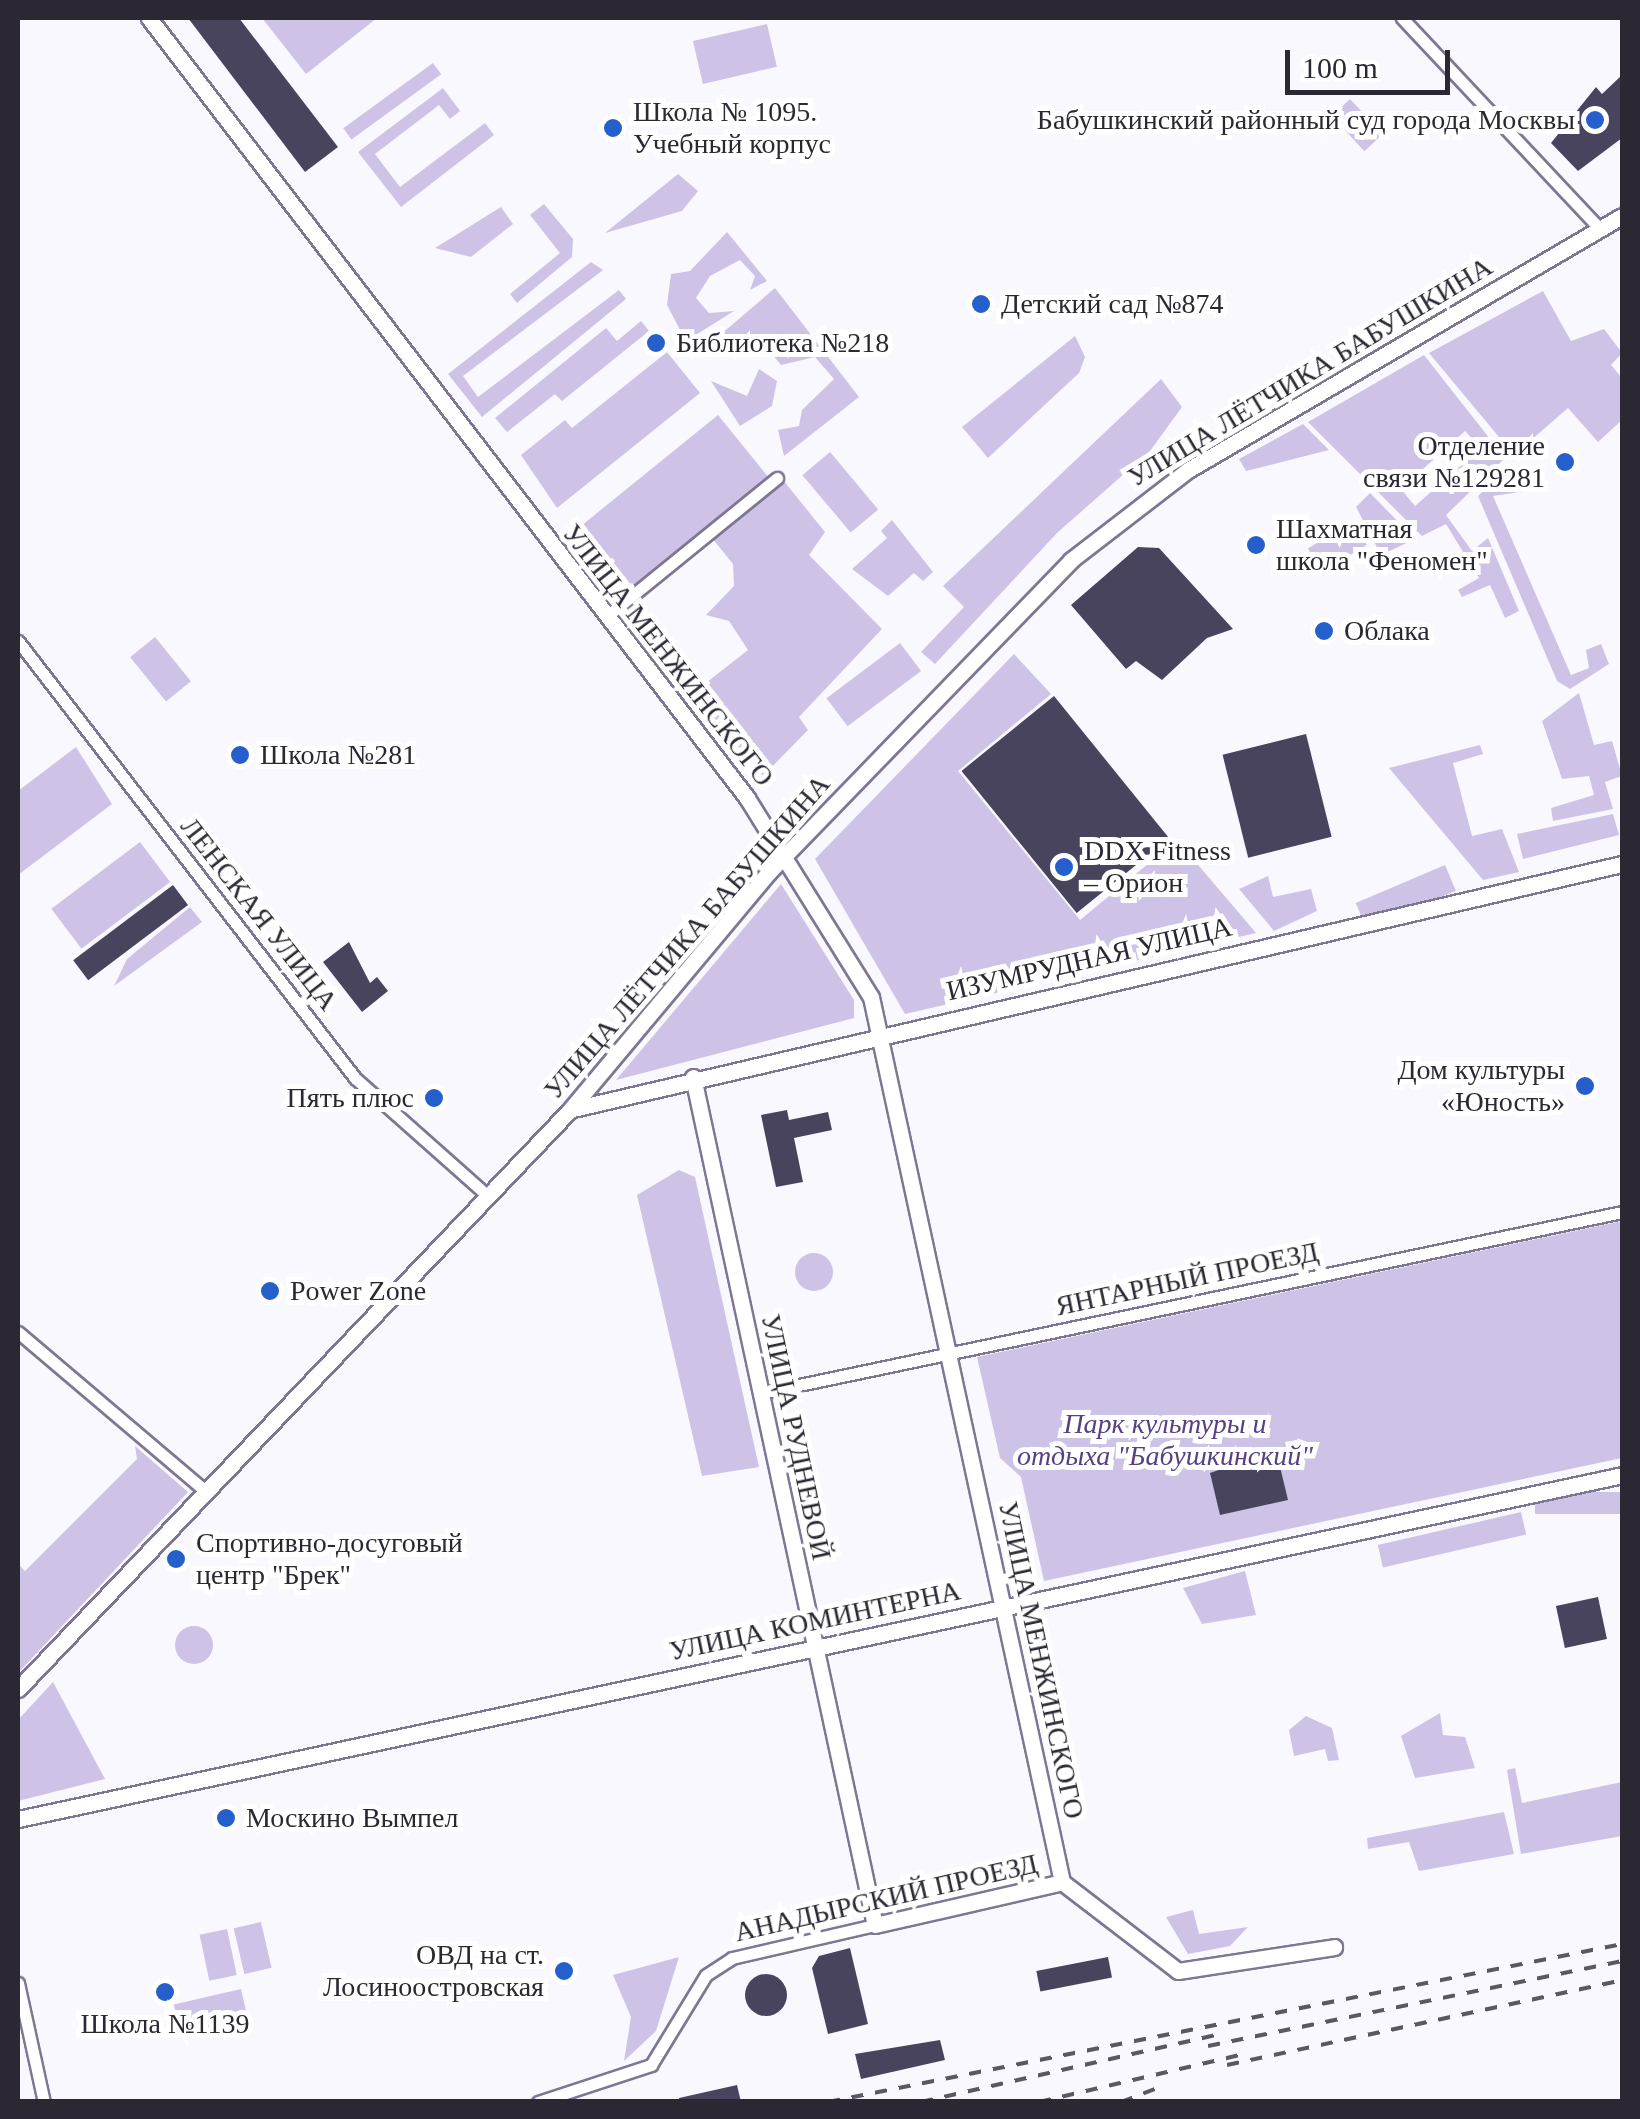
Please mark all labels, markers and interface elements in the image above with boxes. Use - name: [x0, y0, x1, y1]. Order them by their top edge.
- scale bar: [1290, 30, 1455, 92]
- text: 100 m: [1302, 51, 1378, 84]
- place label: Школа № 1095. Учебный корпус: [633, 95, 831, 161]
- place label: Бабушкинский районный суд города Москвы: [1037, 103, 1575, 137]
- marker: Бабушкинский районный суд города Москвы: [1584, 109, 1606, 131]
- marker: Школа № 1095. Учебный корпус: [602, 117, 624, 139]
- street label: УЛИЦА ЛЁТЧИКА БАБУШКИНА: [1122, 250, 1498, 494]
- place label: Детский сад №874: [1001, 287, 1224, 321]
- marker: Детский сад №874: [970, 293, 992, 315]
- place label: Библиотека №218: [676, 326, 889, 360]
- marker: Библиотека №218: [645, 332, 667, 354]
- place label: Отделение связи №129281: [1363, 429, 1545, 495]
- marker: Отделение связи №129281: [1554, 451, 1576, 473]
- place label: Шахматная школа "Феномен": [1276, 512, 1488, 578]
- street label: УЛИЦА МЕНЖИНСКОГО: [555, 517, 781, 793]
- marker: Шахматная школа "Феномен": [1245, 534, 1267, 556]
- place label: Облака: [1344, 614, 1430, 648]
- marker: Облака: [1313, 620, 1335, 642]
- place label: Школа №281: [260, 738, 416, 772]
- marker: Школа №281: [229, 744, 251, 766]
- street label: УЛИЦА ЛЁТЧИКА БАБУШКИНА: [537, 768, 837, 1106]
- street label: ЛЕНСКАЯ УЛИЦА: [173, 811, 345, 1017]
- place label: DDX Fitness – Орион: [1084, 834, 1231, 900]
- marker: DDX Fitness – Орион: [1053, 856, 1075, 878]
- street label: ИЗУМРУДНАЯ УЛИЦА: [943, 910, 1235, 1008]
- place label: Дом культуры «Юность»: [1397, 1053, 1565, 1119]
- marker: Дом культуры «Юность»: [1574, 1075, 1596, 1097]
- place label: Пять плюс: [287, 1081, 414, 1115]
- marker: Пять плюс: [423, 1087, 445, 1109]
- street label: ЯНТАРНЫЙ ПРОЕЗД: [1053, 1235, 1321, 1323]
- place label: Power Zone: [290, 1274, 426, 1308]
- marker: Power Zone: [259, 1280, 281, 1302]
- street label: УЛИЦА РУДНЕВОЙ: [754, 1311, 838, 1563]
- park label: Парк культуры и отдыха "Бабушкинский": [1017, 1407, 1313, 1473]
- street label: УЛИЦА МЕНЖИНСКОГО: [991, 1498, 1091, 1822]
- place label: Спортивно-досуговый центр "Брек": [196, 1526, 463, 1592]
- marker: Спортивно-досуговый центр "Брек": [165, 1548, 187, 1570]
- street label: УЛИЦА КОМИНТЕРНА: [666, 1574, 964, 1668]
- place label: Москино Вымпел: [246, 1801, 458, 1835]
- marker: Москино Вымпел: [215, 1807, 237, 1829]
- street label: АНАДЫРСКИЙ ПРОЕЗД: [731, 1847, 1041, 1949]
- place label: ОВД на ст. Лосиноостровская: [323, 1938, 544, 2004]
- marker: ОВД на ст. Лосиноостровская: [553, 1960, 575, 1982]
- marker: Школа №1139: [154, 1981, 176, 2003]
- place label: Школа №1139: [80, 2007, 250, 2041]

